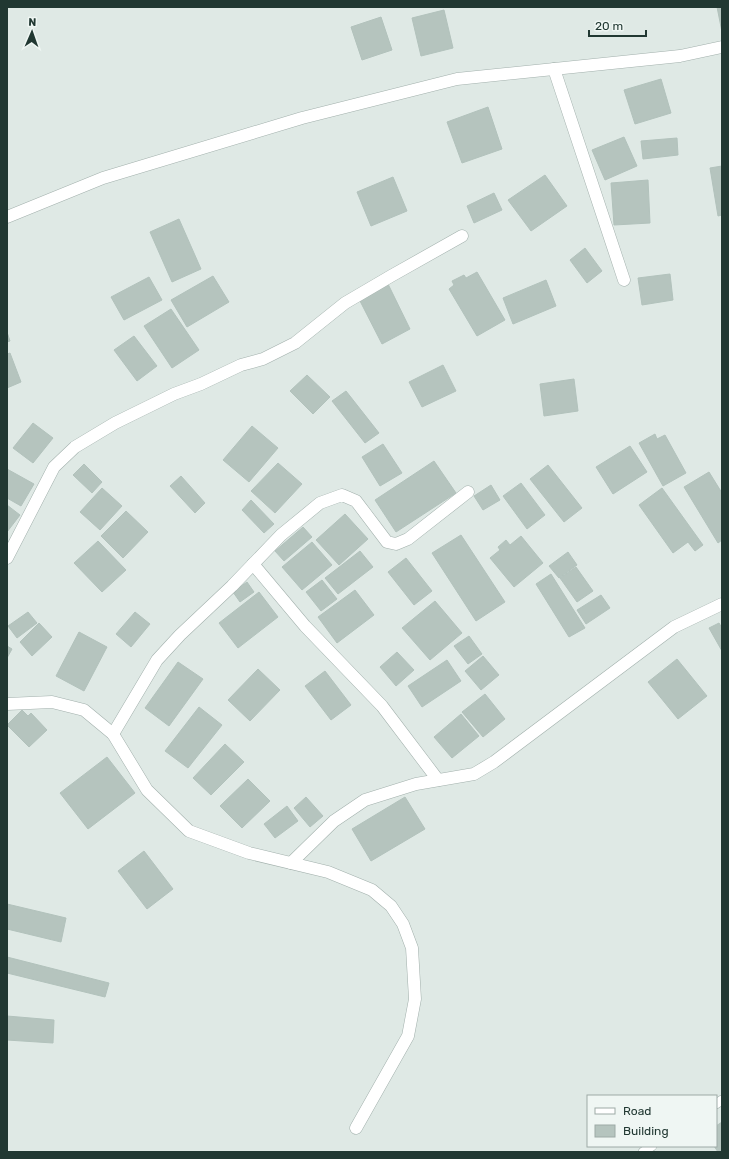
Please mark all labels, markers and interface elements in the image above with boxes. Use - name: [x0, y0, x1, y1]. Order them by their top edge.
- north arrow: [12, 12, 52, 52]
- scale bar: [589, 12, 646, 38]
- text: N: [28, 16, 37, 29]
- text: 20 m: [595, 19, 623, 33]
- legend: [587, 1095, 717, 1147]
- text: Road: [623, 1104, 651, 1118]
- text: Building: [623, 1124, 669, 1138]

